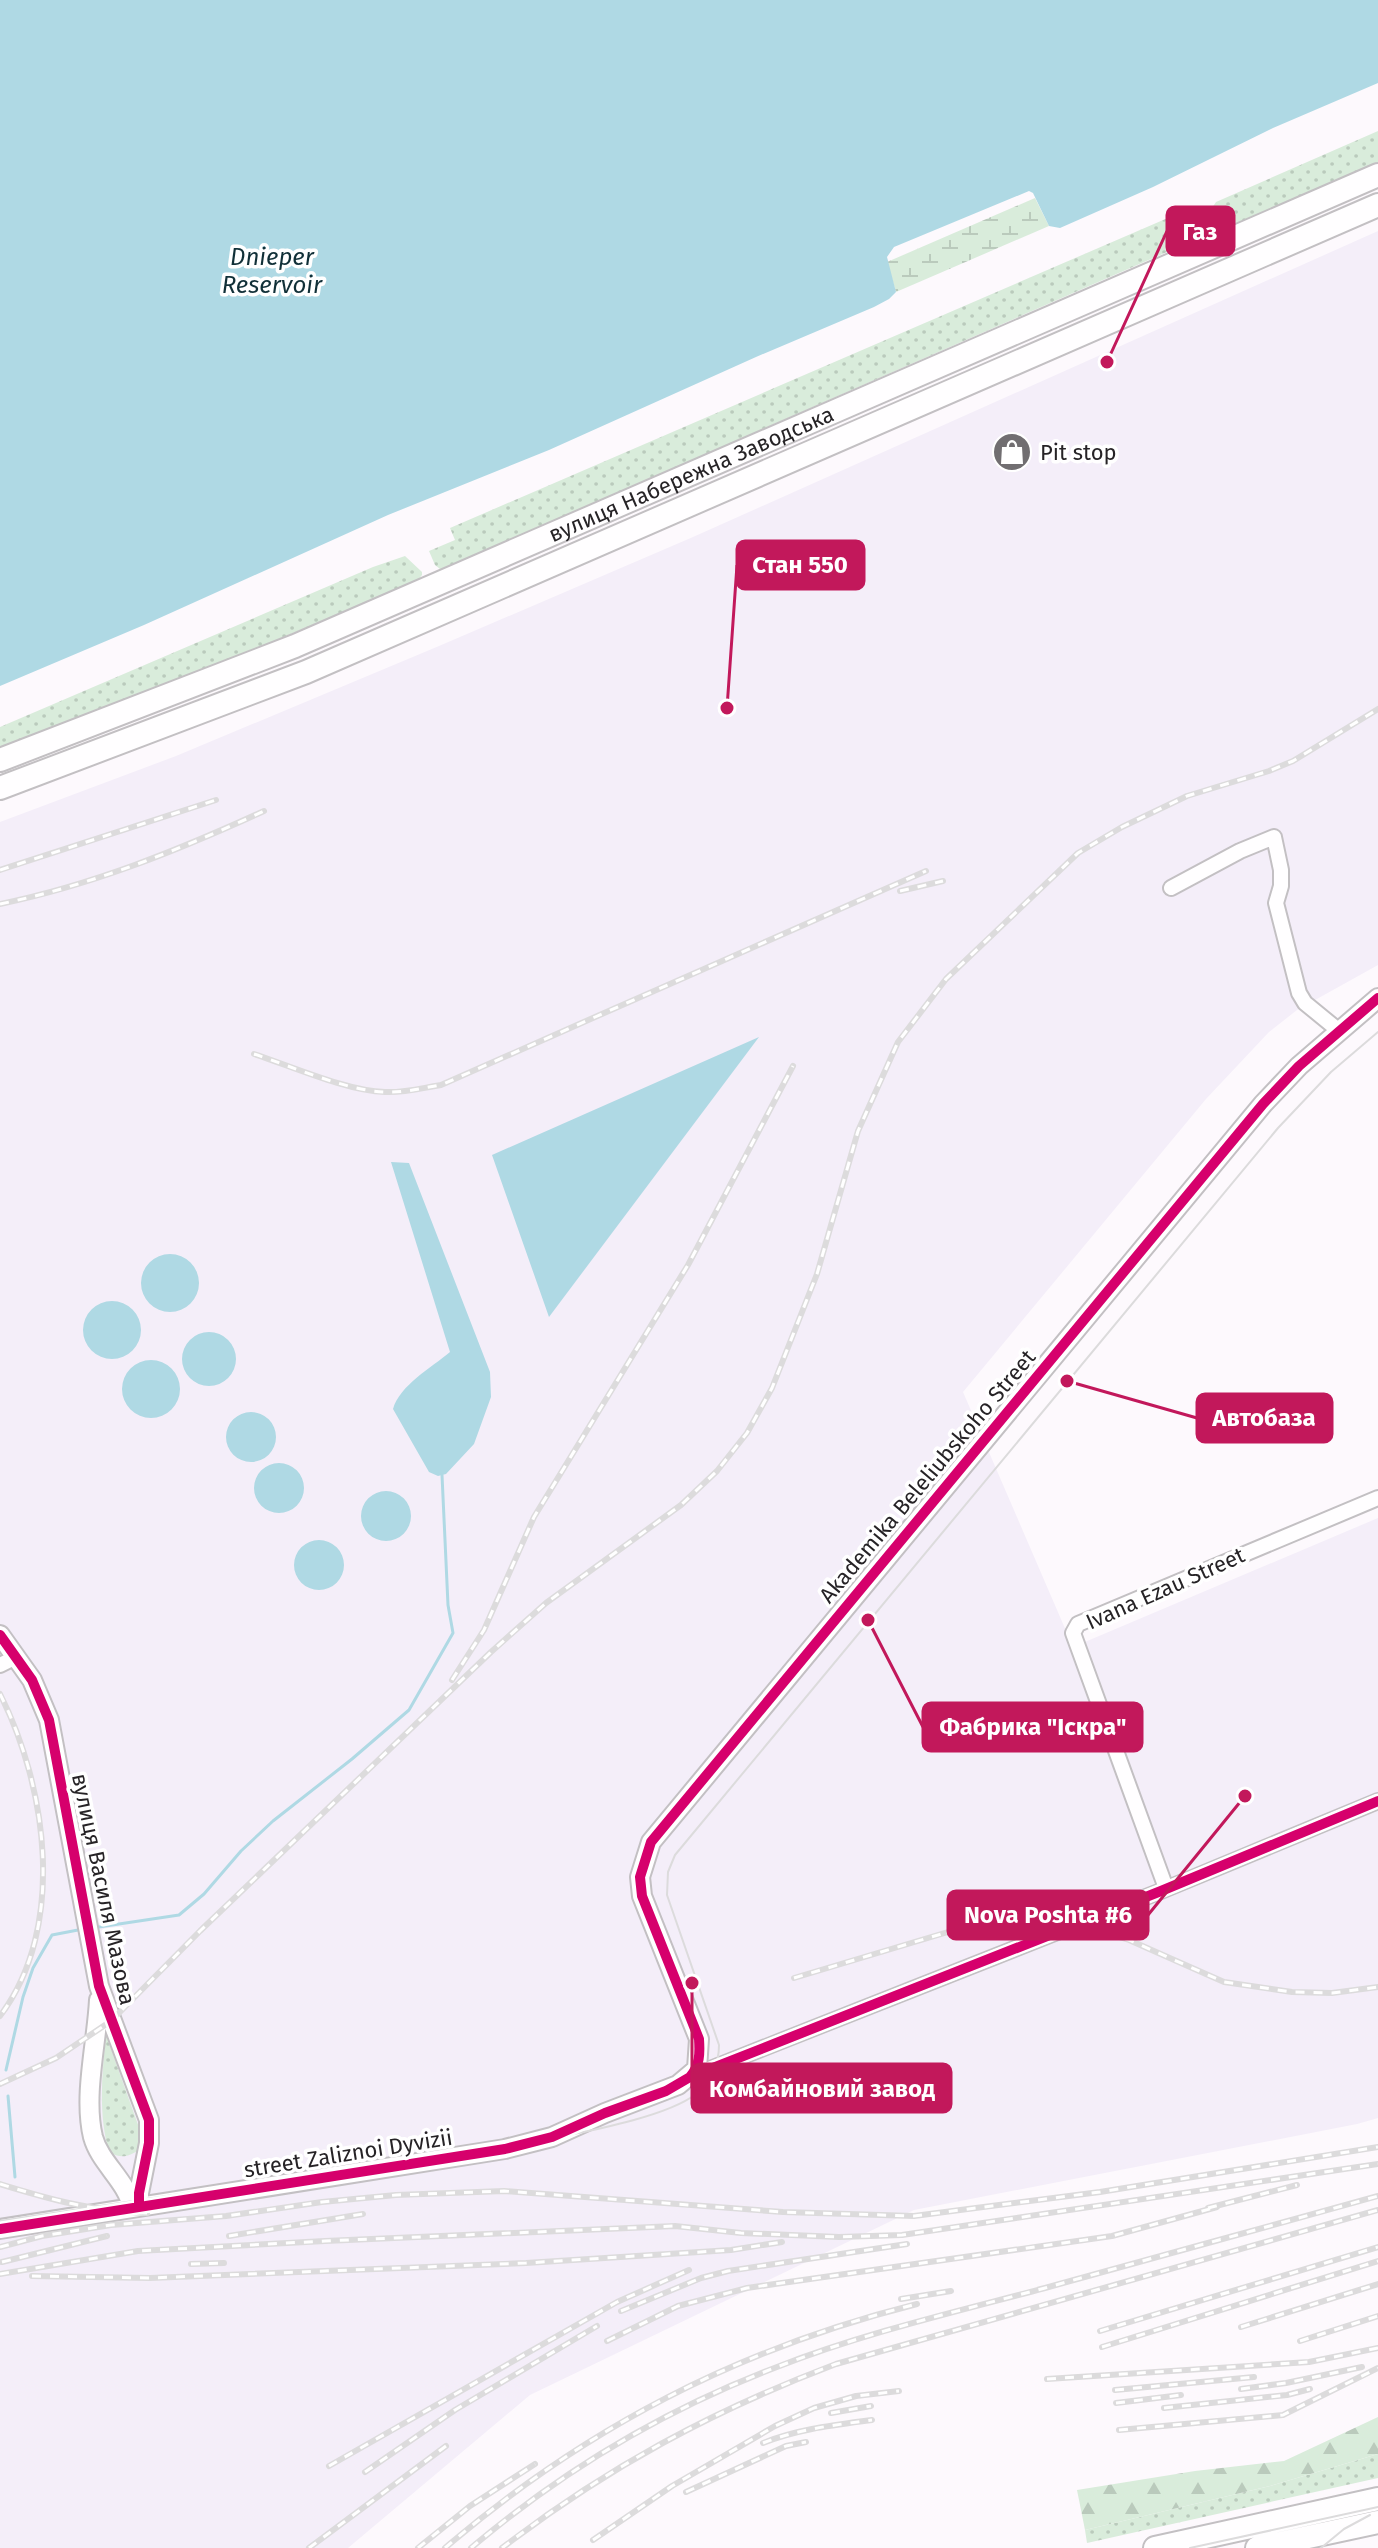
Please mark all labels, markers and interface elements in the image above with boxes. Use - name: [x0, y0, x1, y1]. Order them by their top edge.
- callout: Газ: [1167, 207, 1234, 255]
- text: Газ: [1183, 218, 1218, 246]
- water label: Dnieper Reservoir: [222, 243, 323, 299]
- street label: вулиця Набережна Заводська: [544, 400, 838, 548]
- shop icon: Pit stop: [991, 431, 1033, 473]
- place label: Pit stop: [1040, 439, 1117, 466]
- callout: Стан 550: [737, 541, 864, 589]
- text: Стан 550: [752, 551, 848, 579]
- street label: Akademika Beleliubskoho Street: [814, 1344, 1041, 1608]
- callout: Автобаза: [1197, 1394, 1332, 1442]
- text: Автобаза: [1211, 1404, 1316, 1432]
- street label: Ivana Ezau Street: [1082, 1541, 1249, 1636]
- callout: Фабрика "Іскра": [923, 1703, 1142, 1751]
- text: Фабрика "Іскра": [939, 1713, 1127, 1741]
- street label: вулиця Василя Мазова: [66, 1771, 141, 2007]
- callout: Nova Poshta #6: [948, 1891, 1148, 1939]
- text: Nova Poshta #6: [964, 1901, 1132, 1929]
- callout: Комбайновий завод: [692, 2064, 951, 2112]
- text: Комбайновий завод: [709, 2075, 936, 2103]
- street label: street Zaliznoi Dyvizii: [242, 2124, 454, 2183]

